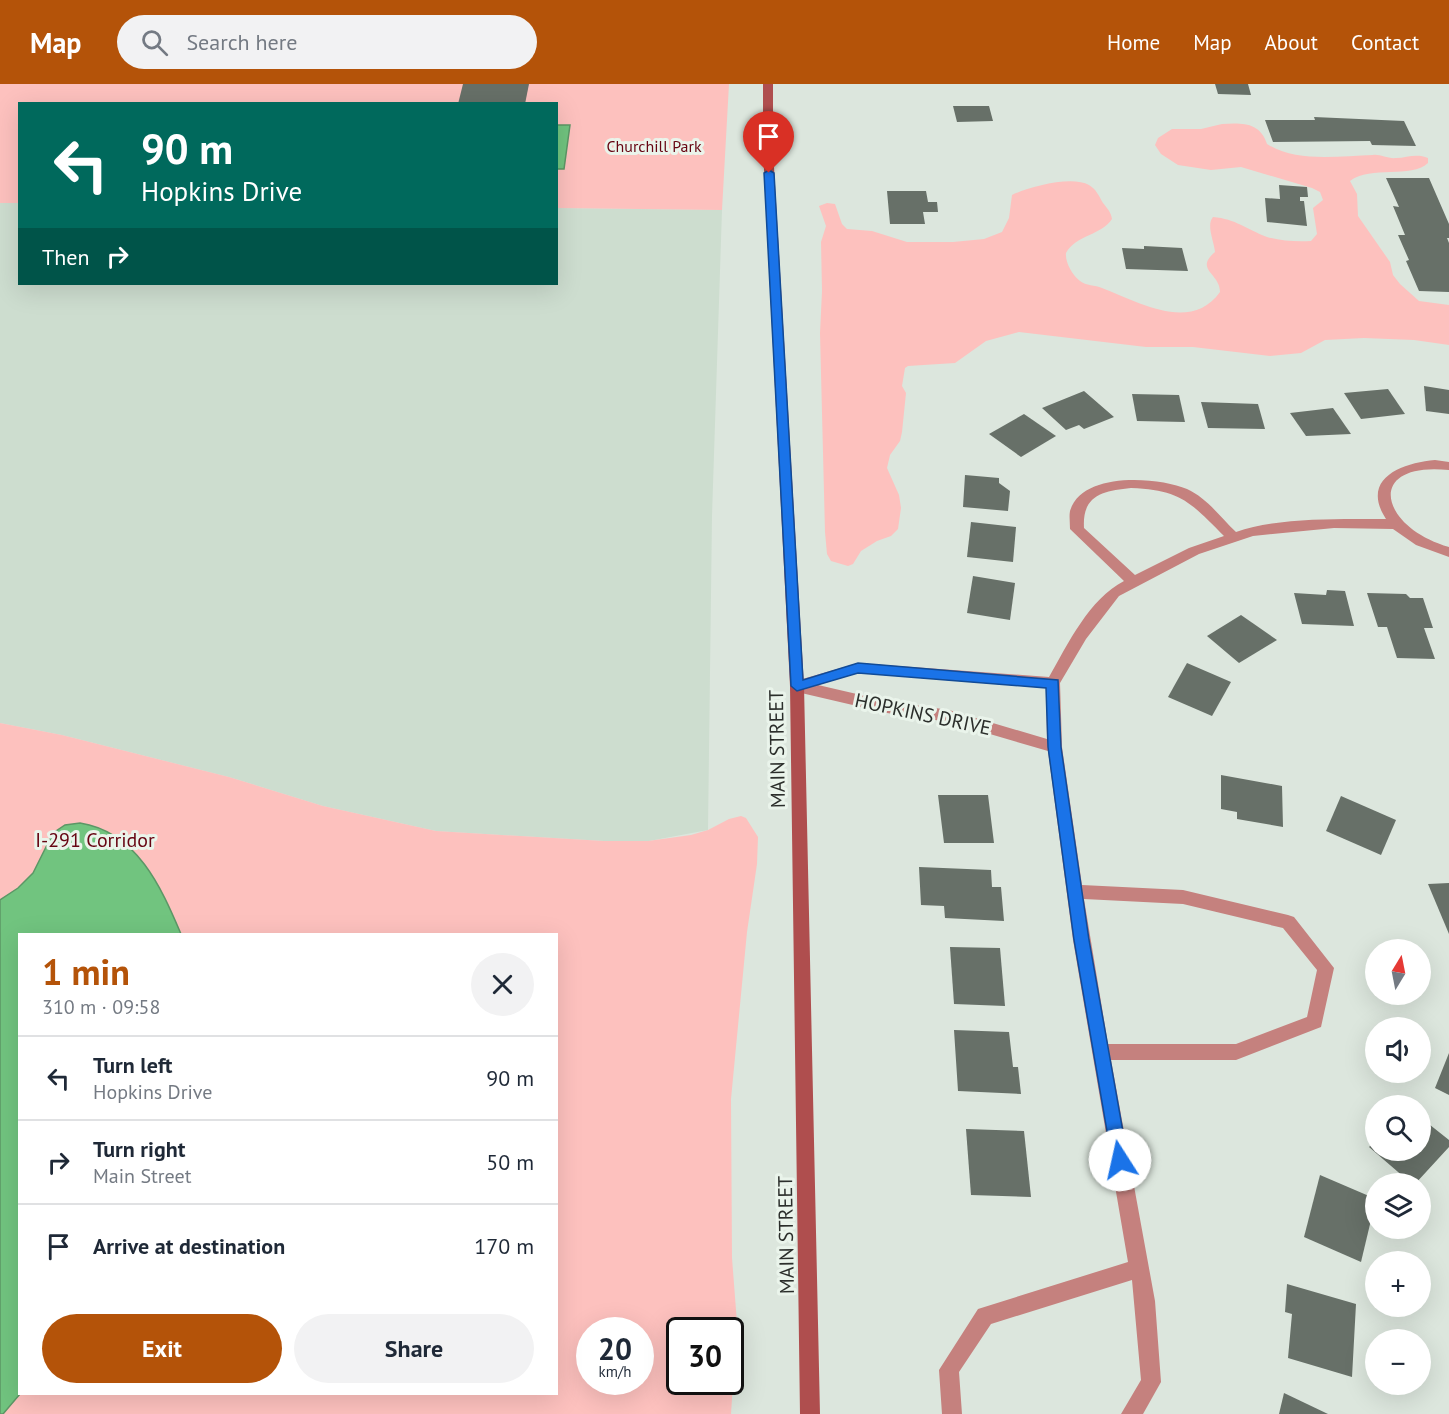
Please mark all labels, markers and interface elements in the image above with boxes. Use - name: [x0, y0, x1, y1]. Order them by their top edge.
- search box: [117, 15, 537, 69]
- text: Map: [30, 24, 81, 61]
- icon: search: [138, 26, 171, 59]
- text: Search here: [186, 28, 297, 56]
- text: Home: [1107, 29, 1160, 56]
- text: Map: [1193, 29, 1232, 56]
- text: About: [1265, 29, 1318, 56]
- text: Contact: [1351, 29, 1419, 56]
- pin: [743, 111, 794, 173]
- icon: arrive: [752, 120, 785, 153]
- text: 90 m: [141, 121, 233, 176]
- icon: left: [42, 126, 120, 204]
- park label: Churchill Park: [606, 136, 702, 156]
- text: Hopkins Drive: [141, 174, 302, 208]
- icon: right: [101, 240, 134, 273]
- text: Then: [42, 243, 89, 271]
- street label: HOPKINS DRIVE: [852, 687, 994, 741]
- street label: MAIN STREET: [763, 690, 791, 808]
- park label: I-291 Corridor: [35, 827, 155, 853]
- north arrow: [1365, 939, 1431, 1005]
- map controls: [1365, 939, 1431, 1395]
- text: 1 min: [42, 948, 130, 995]
- button: close: [471, 953, 534, 1016]
- text: 310 m · 09:58: [42, 994, 160, 1020]
- button: sound: [1365, 1017, 1431, 1083]
- text: Turn left: [93, 1051, 173, 1079]
- icon: left: [42, 1062, 75, 1095]
- text: 90 m: [486, 1064, 534, 1092]
- text: Hopkins Drive: [93, 1079, 212, 1105]
- button: search: [1365, 1095, 1431, 1161]
- position arrow: [1088, 1128, 1152, 1192]
- text: Turn right: [93, 1135, 185, 1163]
- icon: right: [42, 1146, 75, 1179]
- text: 50 m: [486, 1148, 534, 1176]
- text: Main Street: [93, 1163, 191, 1189]
- button: layers: [1365, 1173, 1431, 1239]
- street label: MAIN STREET: [772, 1176, 800, 1294]
- icon: arrive: [42, 1230, 75, 1263]
- text: Arrive at destination: [93, 1232, 285, 1260]
- text: 170 m: [474, 1232, 534, 1260]
- button: +: [1365, 1251, 1431, 1317]
- button: Exit: [42, 1314, 282, 1383]
- button: Share: [294, 1314, 534, 1383]
- speed limit sign: 30: [666, 1317, 744, 1395]
- text: 20: [598, 1329, 632, 1368]
- button: −: [1365, 1329, 1431, 1395]
- text: km/h: [599, 1362, 631, 1381]

